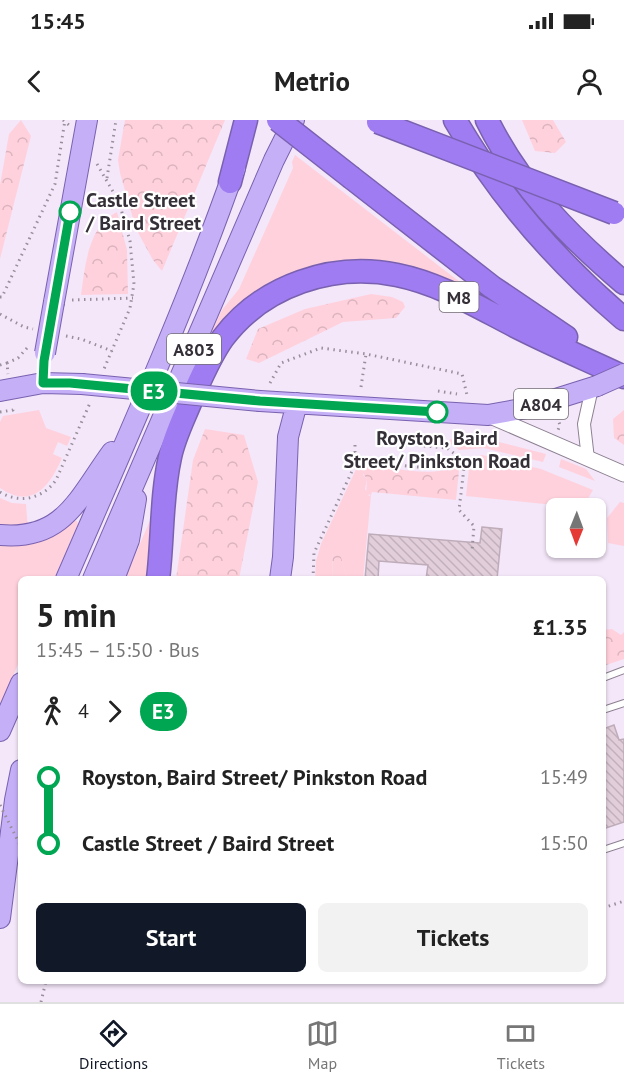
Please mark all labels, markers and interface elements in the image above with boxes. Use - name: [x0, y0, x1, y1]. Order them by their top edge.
- text: 15:45: [30, 7, 86, 35]
- text: Metrio: [274, 64, 350, 98]
- icon: back: [18, 65, 51, 98]
- icon: person: [573, 65, 606, 98]
- place label: Castle Street / Baird Street: [85, 187, 201, 236]
- marker: Castle Street / Baird Street: [59, 201, 81, 223]
- road number: M8: [440, 282, 478, 312]
- road number: A803: [167, 334, 221, 364]
- line badge: E3: [127, 372, 181, 410]
- text: E3: [143, 378, 165, 405]
- road number: A804: [514, 389, 568, 419]
- marker: Royston, Baird Street/ Pinkston Road: [426, 401, 448, 423]
- place label: Royston, Baird Street/ Pinkston Road: [343, 425, 531, 474]
- north arrow: [546, 498, 606, 558]
- map controls: [546, 498, 606, 558]
- text: 5 min: [36, 593, 117, 636]
- text: £1.35: [533, 613, 588, 641]
- text: 15:45 – 15:50 · Bus: [36, 637, 200, 663]
- icon: walk: [36, 695, 69, 728]
- icon: forward: [98, 695, 131, 728]
- text: 4: [78, 698, 89, 724]
- text: E3: [152, 698, 175, 725]
- text: Royston, Baird Street/ Pinkston Road: [82, 763, 427, 791]
- text: 15:49: [540, 764, 588, 790]
- text: Castle Street / Baird Street: [82, 829, 334, 857]
- text: 15:50: [540, 830, 588, 856]
- button: Start: [36, 903, 306, 972]
- button: Tickets: [318, 903, 588, 972]
- tab: Directions: [79, 1017, 148, 1073]
- tab: Map: [306, 1017, 339, 1073]
- tab: Tickets: [497, 1017, 545, 1073]

